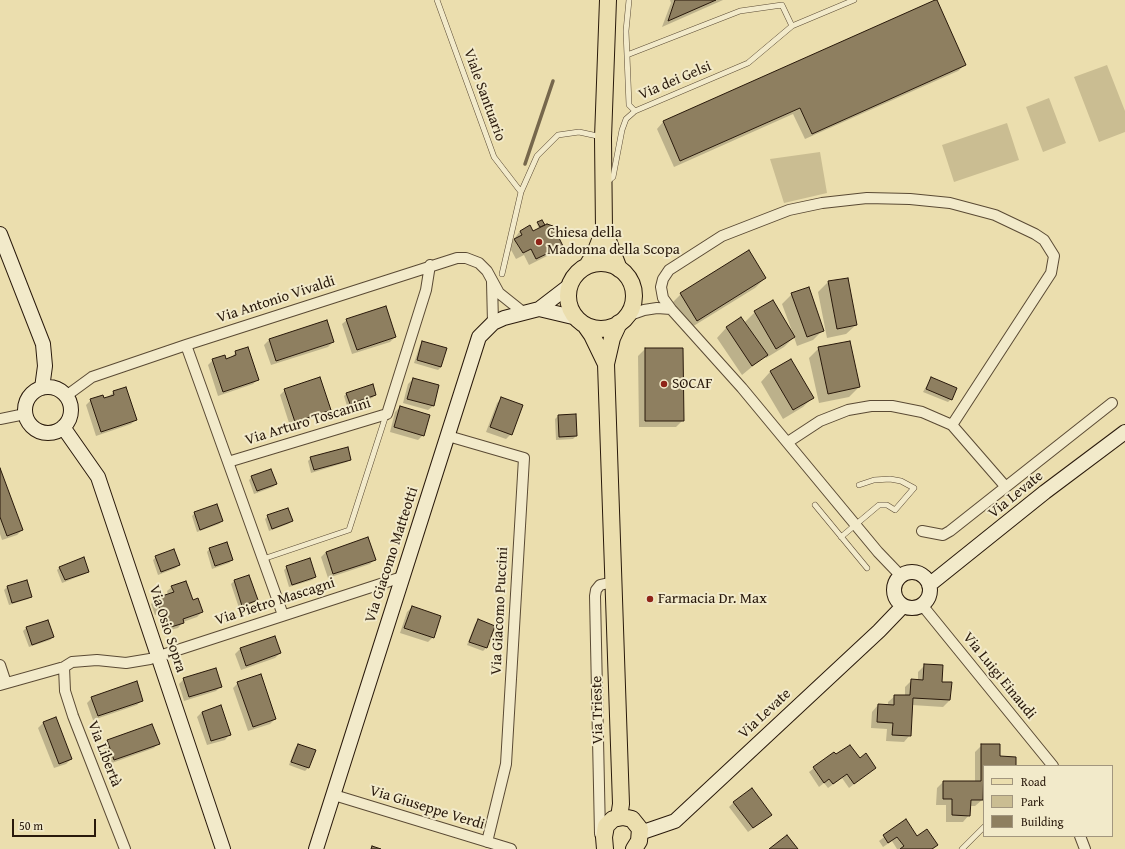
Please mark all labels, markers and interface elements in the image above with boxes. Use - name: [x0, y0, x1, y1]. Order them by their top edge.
- street label: Viale Santuario: [459, 46, 509, 144]
- street label: Via dei Gelsi: [636, 58, 714, 104]
- place label: Chiesa della Madonna della Scopa: [547, 224, 680, 259]
- marker: Chiesa della Madonna della Scopa: [534, 237, 544, 247]
- street label: Via Antonio Vivaldi: [215, 272, 337, 328]
- place label: SOCAF: [672, 375, 713, 393]
- marker: SOCAF: [659, 379, 669, 389]
- street label: Via Arturo Toscanini: [243, 394, 373, 450]
- street label: Via Levate: [985, 467, 1047, 523]
- street label: Via Giacomo Matteotti: [362, 485, 422, 625]
- street label: Via Giacomo Puccini: [488, 546, 512, 676]
- street label: Via Pietro Mascagni: [213, 574, 337, 630]
- street label: Via Osio Sopra: [144, 583, 190, 675]
- place label: Farmacia Dr. Max: [658, 590, 767, 608]
- marker: Farmacia Dr. Max: [645, 594, 655, 604]
- street label: Via Luigi Einaudi: [958, 629, 1040, 723]
- street label: Via Trieste: [588, 676, 608, 744]
- street label: Via Levate: [735, 685, 795, 743]
- street label: Via Libertà: [83, 718, 125, 790]
- legend: [983, 765, 1113, 837]
- text: Road: [1021, 773, 1046, 790]
- street label: Via Giuseppe Verdi: [367, 782, 487, 834]
- text: Park: [1021, 793, 1044, 810]
- scale bar: [14, 811, 98, 837]
- text: Building: [1021, 813, 1064, 830]
- text: 50 m: [19, 817, 43, 834]

